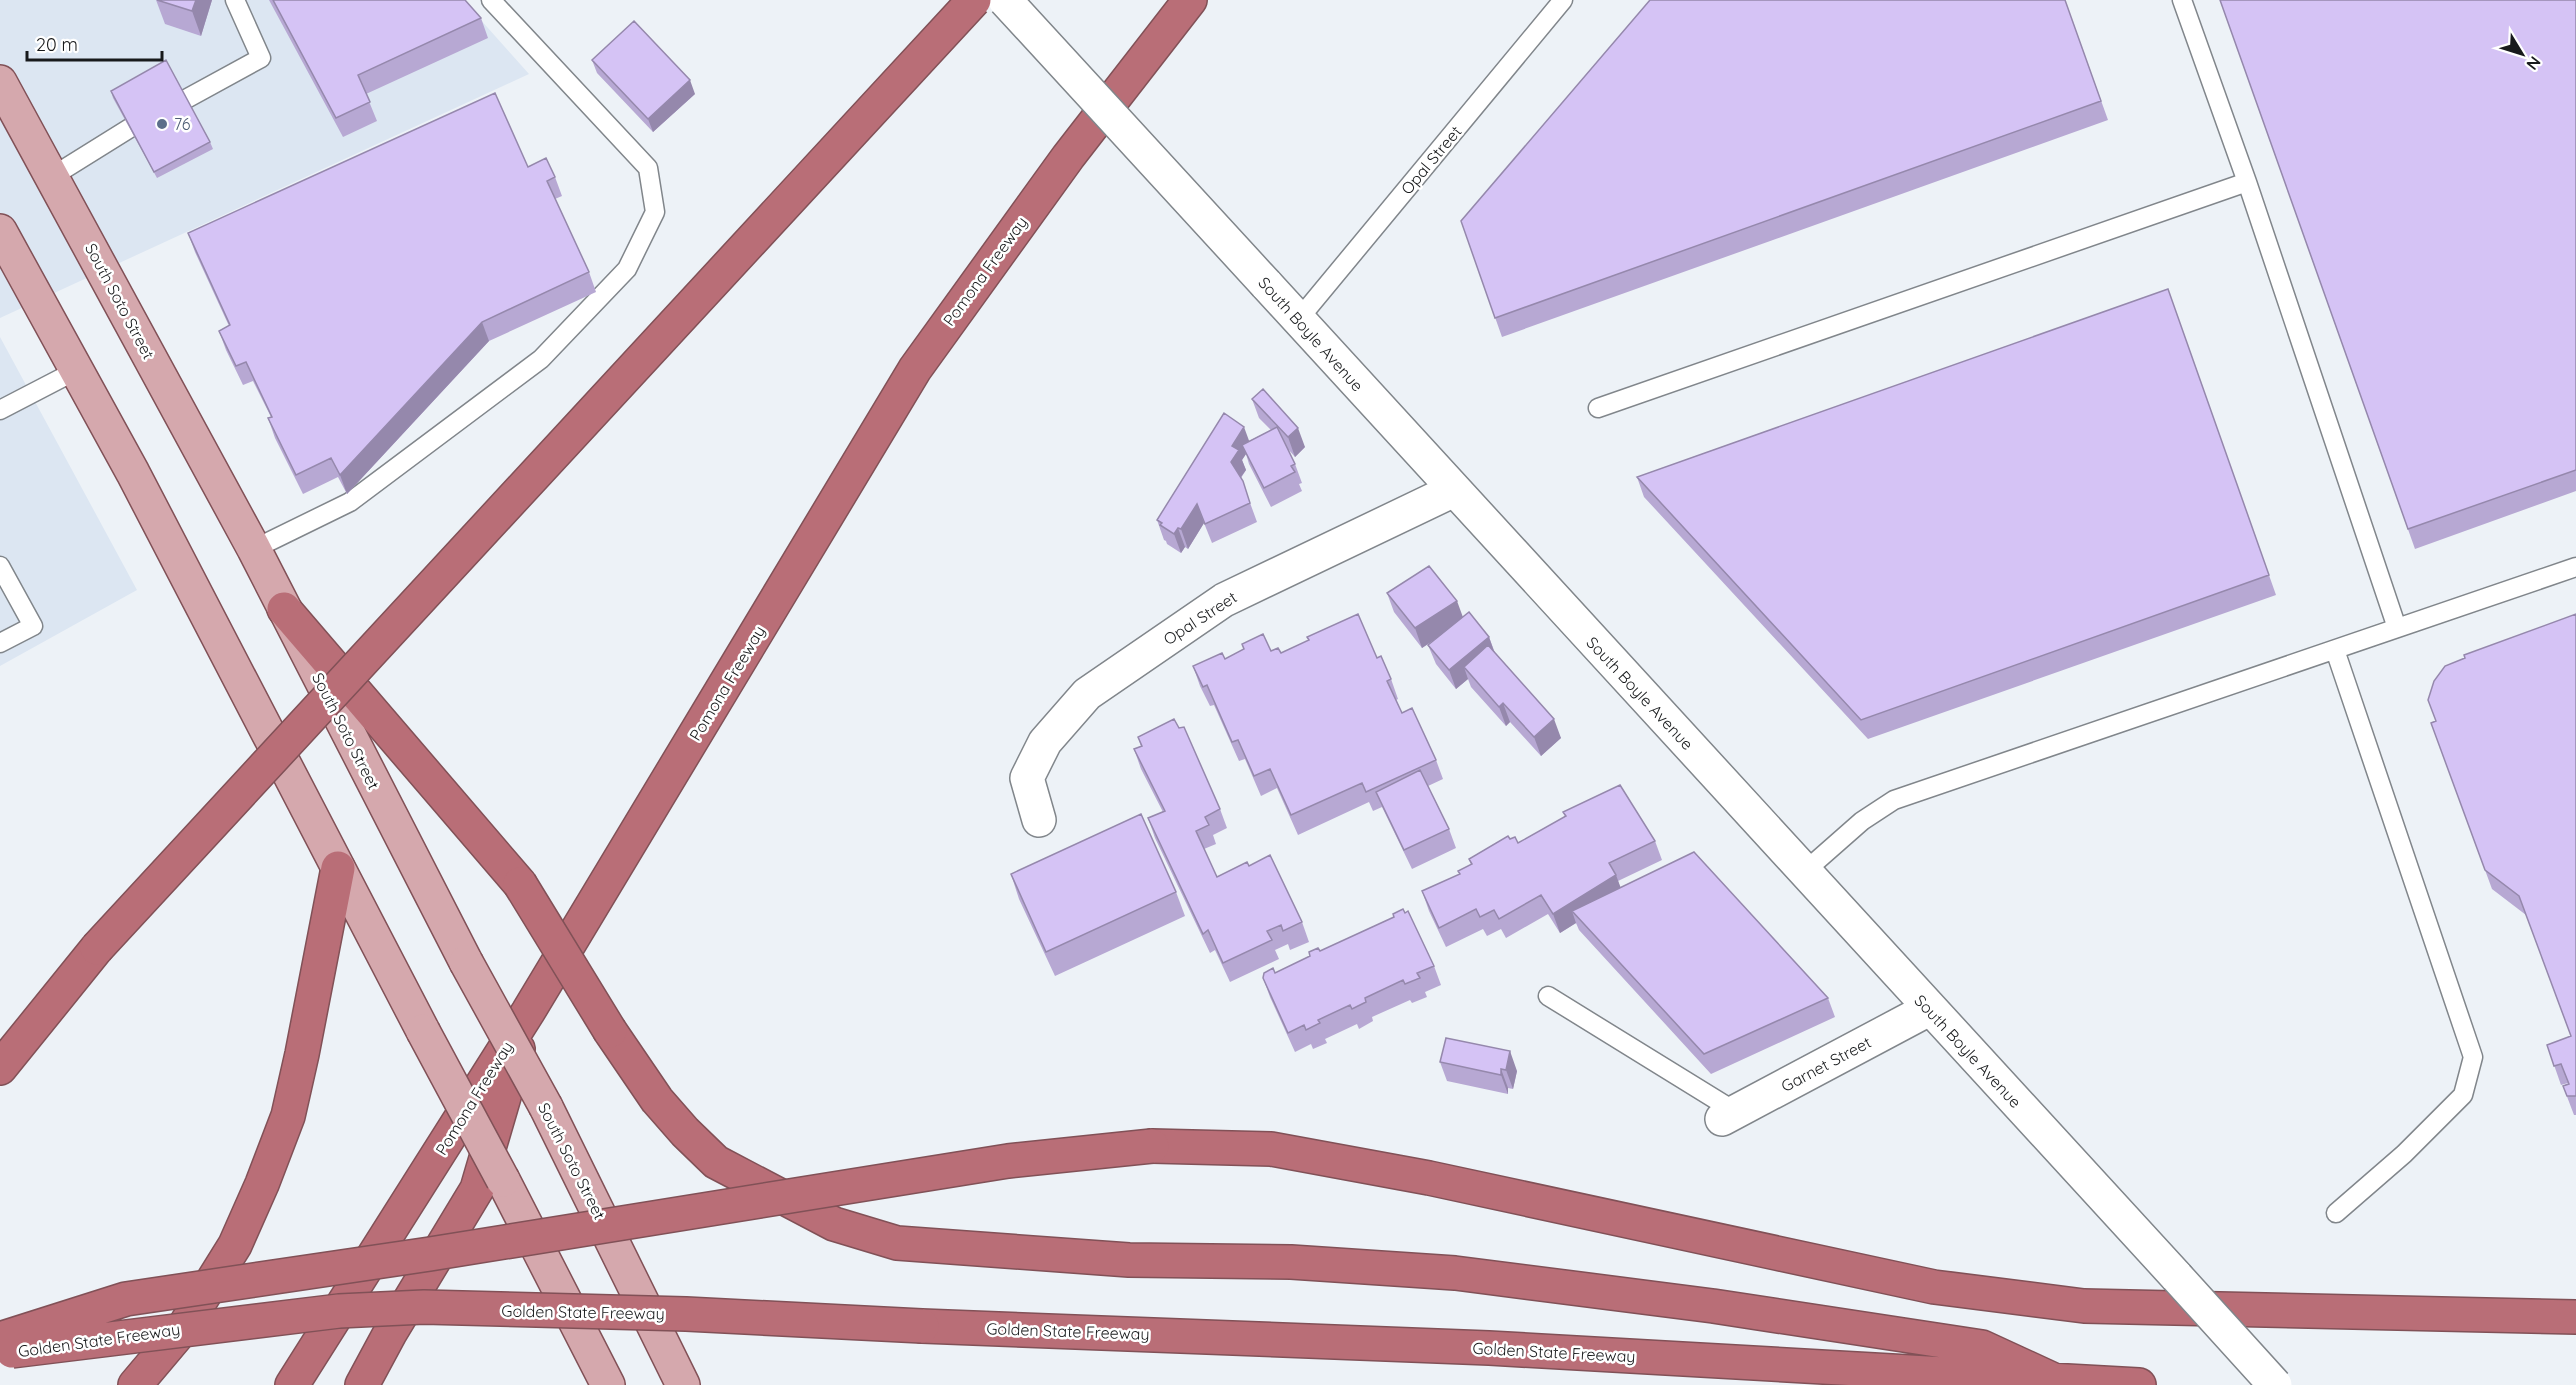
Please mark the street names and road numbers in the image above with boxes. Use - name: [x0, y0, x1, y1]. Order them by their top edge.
- street label: Opal Street: [1397, 122, 1465, 198]
- street label: Pomona Freeway: [939, 212, 1031, 330]
- street label: South Soto Street: [81, 240, 159, 362]
- street label: South Boyle Avenue: [1254, 273, 1368, 395]
- street label: Opal Street: [1160, 587, 1240, 649]
- street label: Pomona Freeway: [685, 622, 769, 744]
- street label: South Boyle Avenue: [1582, 632, 1698, 754]
- street label: South Soto Street: [308, 669, 384, 793]
- street label: South Boyle Avenue: [1910, 990, 2026, 1112]
- street label: Garnet Street: [1778, 1032, 1874, 1096]
- street label: Pomona Freeway: [431, 1037, 517, 1159]
- street label: South Soto Street: [534, 1099, 610, 1223]
- street label: Golden State Freeway: [501, 1301, 665, 1323]
- street label: Golden State Freeway: [986, 1318, 1150, 1344]
- street label: Golden State Freeway: [17, 1319, 181, 1361]
- street label: Golden State Freeway: [1472, 1338, 1636, 1366]

